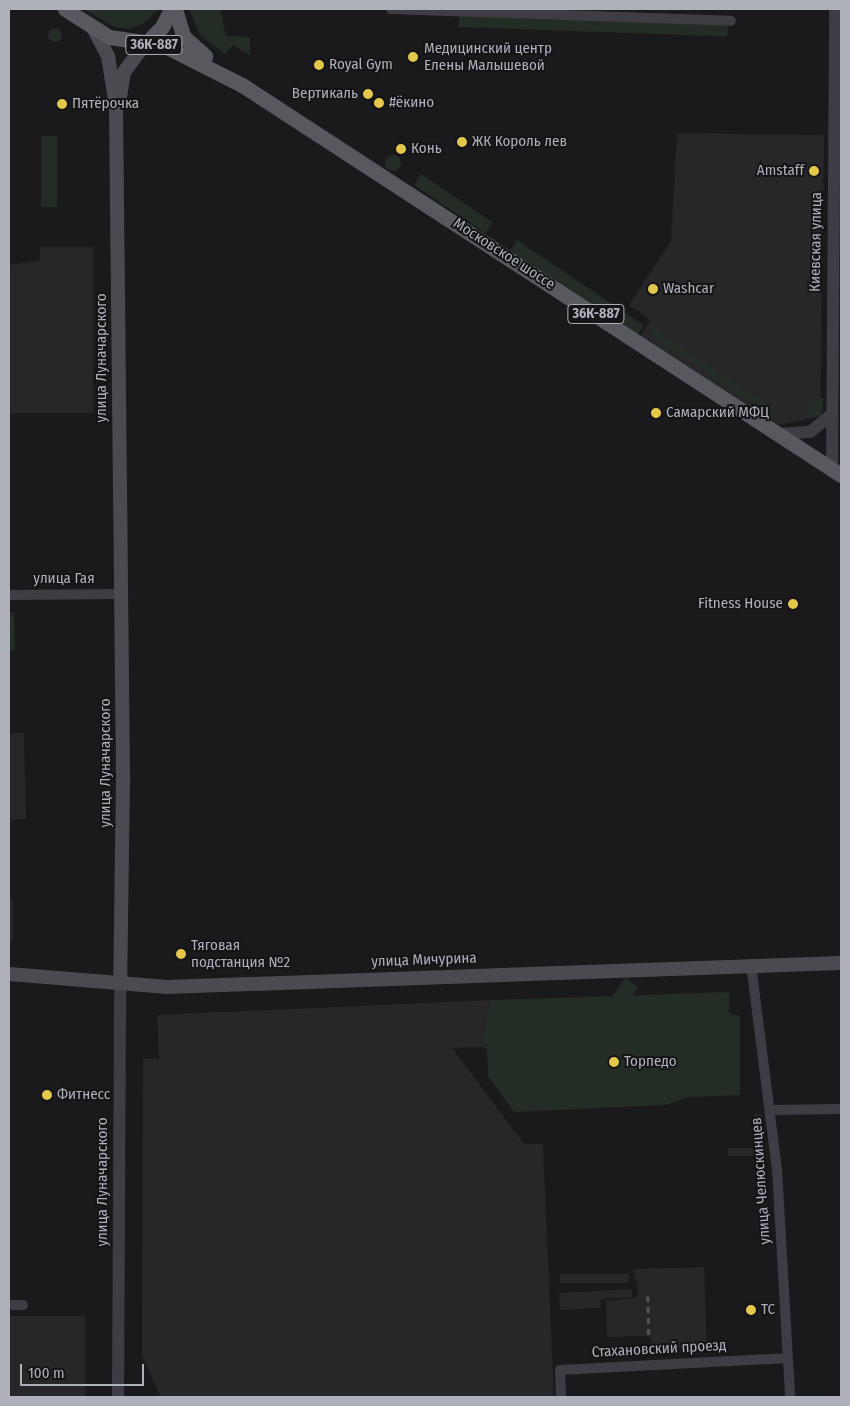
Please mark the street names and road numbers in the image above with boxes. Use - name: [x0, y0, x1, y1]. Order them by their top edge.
- road number: 36К-887: [125, 34, 183, 56]
- street label: Киевская улица: [806, 192, 826, 292]
- street label: Московское шоссе: [450, 214, 558, 294]
- street label: улица Луначарского: [93, 293, 111, 423]
- road number: 36К-887: [567, 302, 625, 326]
- street label: улица Гая: [33, 570, 95, 588]
- street label: улица Луначарского: [97, 698, 115, 828]
- street label: улица Мичурина: [371, 949, 477, 971]
- street label: улица Луначарского: [94, 1117, 112, 1247]
- street label: улица Челюскинцев: [748, 1117, 774, 1245]
- street label: Стахановский проезд: [591, 1336, 727, 1362]

